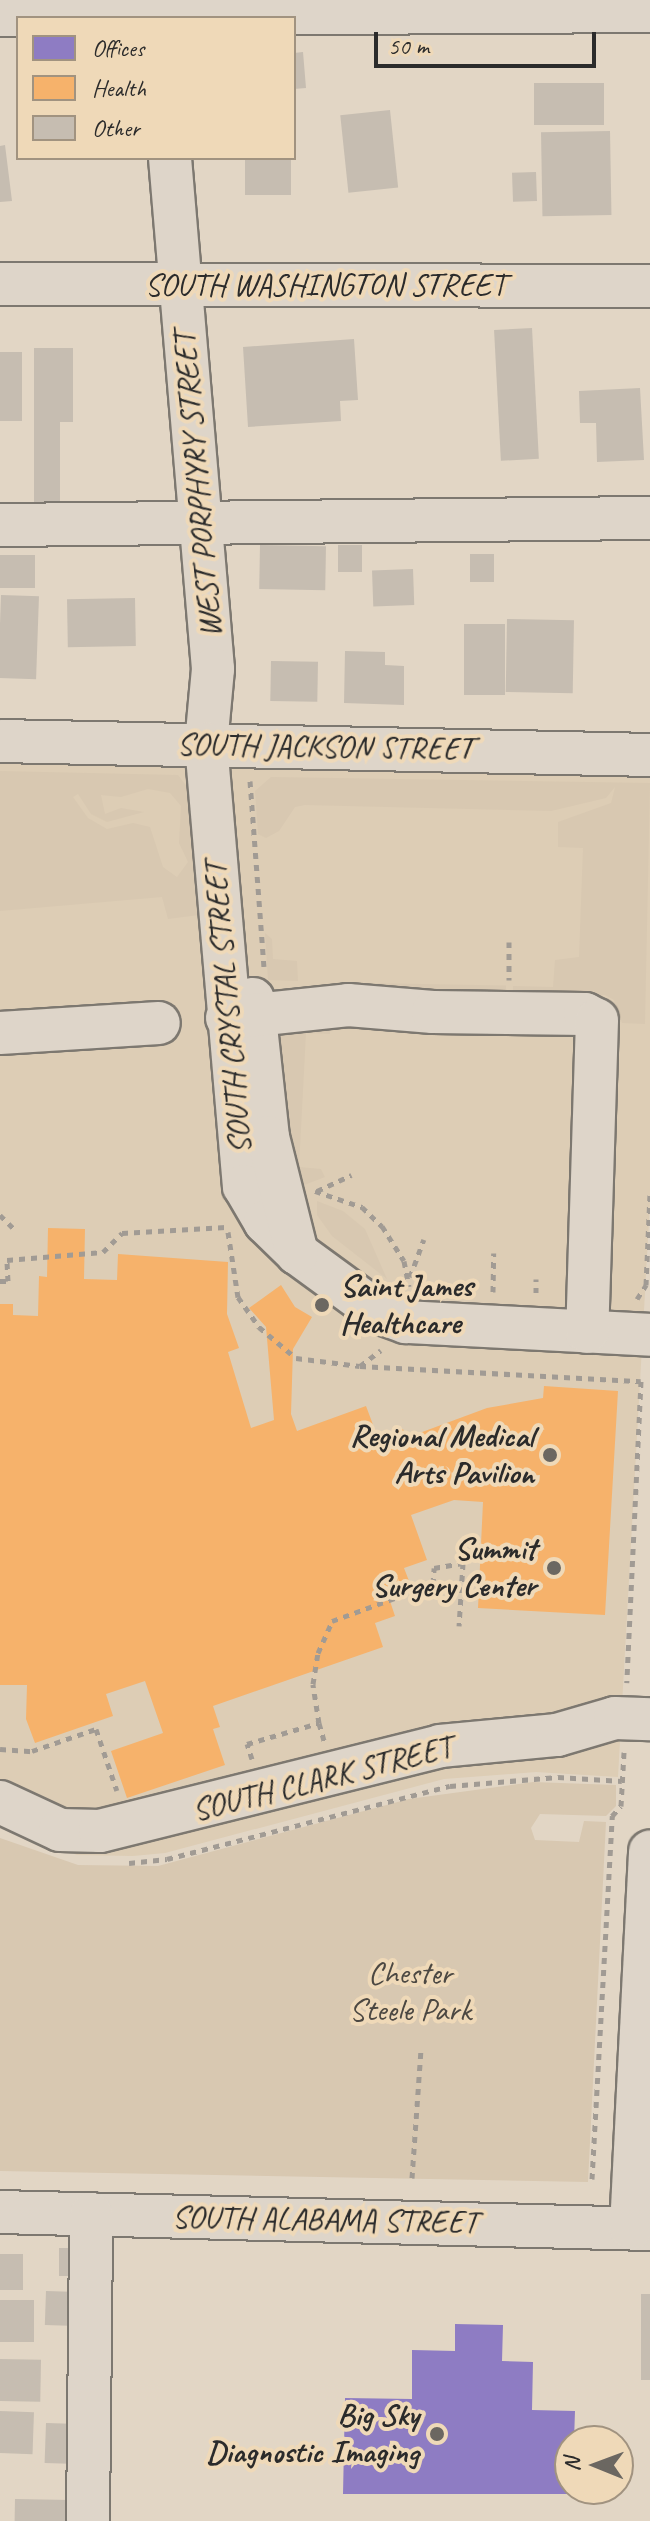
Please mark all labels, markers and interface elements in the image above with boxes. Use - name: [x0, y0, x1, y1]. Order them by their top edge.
- legend: [16, 16, 296, 160]
- scale bar: [378, 16, 600, 66]
- text: 50 m: [388, 31, 429, 61]
- text: Offices: [92, 33, 144, 63]
- text: Health: [92, 73, 146, 103]
- text: Other: [92, 113, 140, 143]
- street label: SOUTH WASHINGTON STREET: [145, 266, 505, 304]
- street label: WEST PORPHYRY STREET: [166, 331, 230, 639]
- street label: SOUTH JACKSON STREET: [177, 725, 473, 769]
- street label: SOUTH CRYSTAL STREET: [196, 860, 260, 1156]
- place label: Saint James Healthcare: [340, 1268, 473, 1343]
- marker: Saint James Healthcare: [311, 1294, 333, 1316]
- place label: Regional Medical Arts Pavilion: [351, 1418, 534, 1493]
- marker: Regional Medical Arts Pavilion: [541, 1446, 559, 1464]
- place label: Summit Surgery Center: [371, 1531, 536, 1606]
- marker: Summit Surgery Center: [543, 1557, 565, 1579]
- street label: SOUTH CLARK STREET: [188, 1728, 456, 1830]
- park label: Chester Steele Park: [349, 1955, 471, 2030]
- street label: SOUTH ALABAMA STREET: [171, 2198, 479, 2242]
- place label: Big Sky Diagnostic Imaging: [205, 2397, 419, 2472]
- marker: Big Sky Diagnostic Imaging: [426, 2423, 448, 2445]
- north arrow: [554, 2425, 634, 2505]
- text: N: [558, 2458, 586, 2472]

